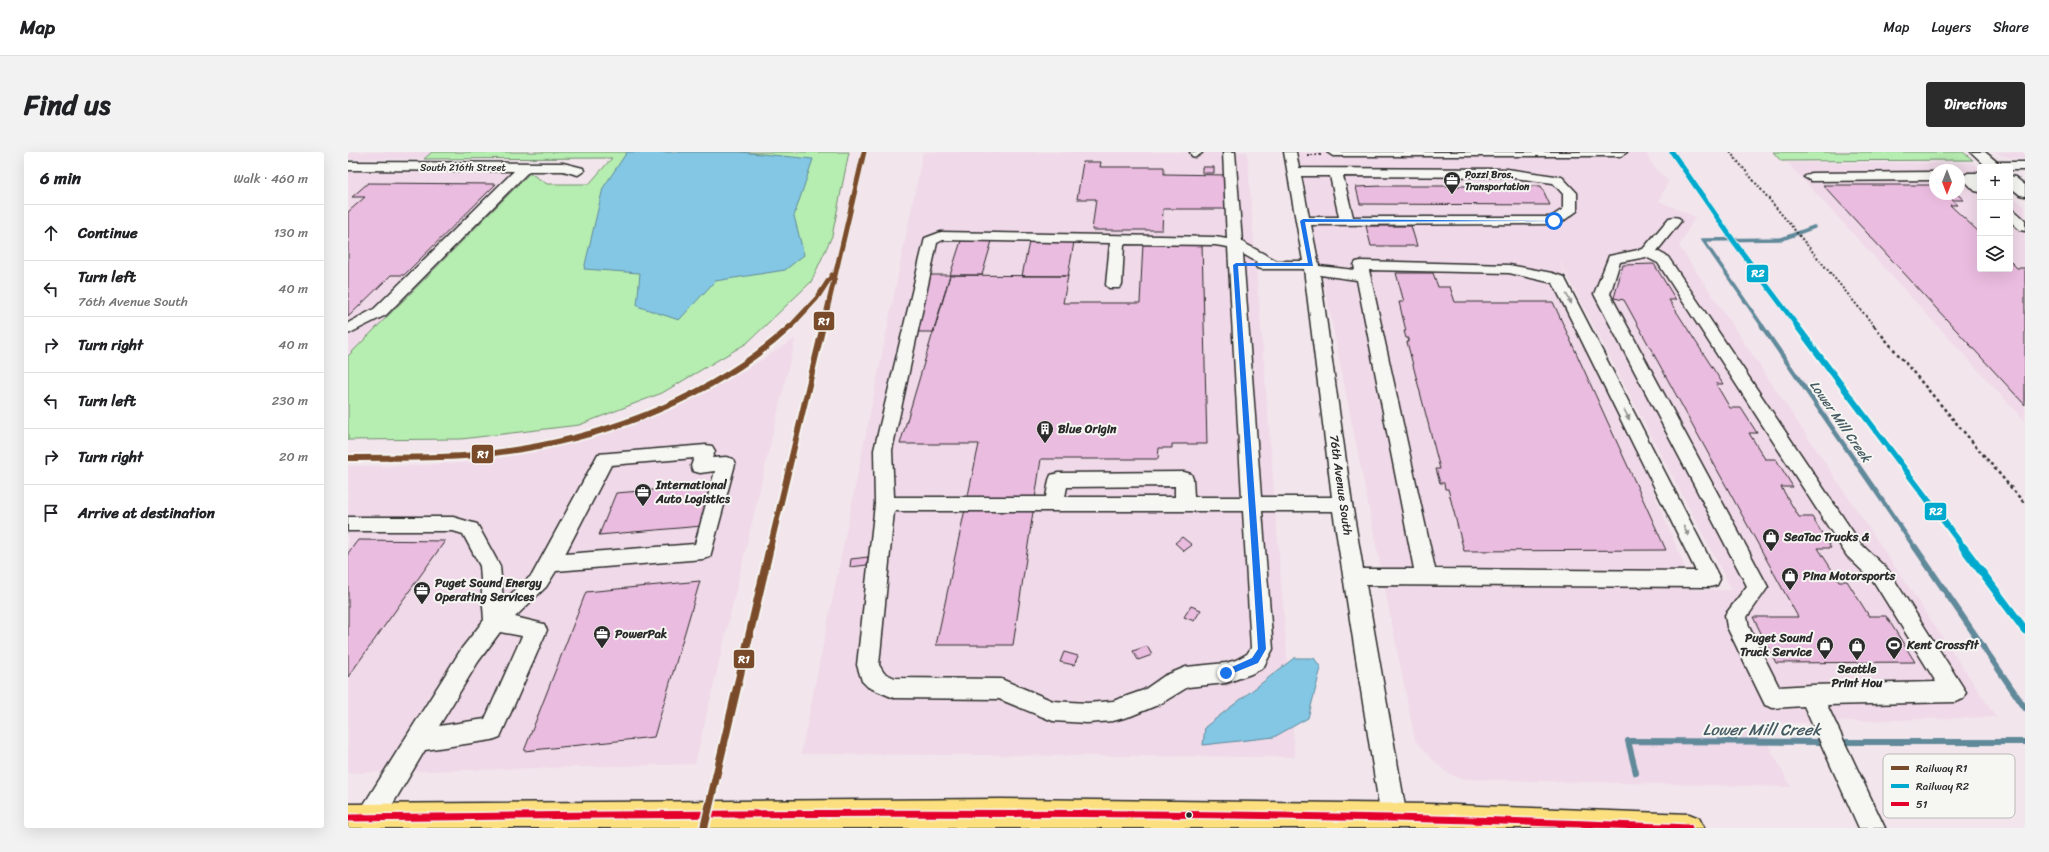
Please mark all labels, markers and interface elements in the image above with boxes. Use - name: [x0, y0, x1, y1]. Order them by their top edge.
- text: Map: [20, 11, 55, 44]
- text: Map: [1884, 15, 1909, 40]
- text: Layers: [1931, 15, 1971, 40]
- text: Share: [1993, 15, 2029, 40]
- text: Find us: [24, 80, 111, 129]
- button: Directions: [1926, 82, 2025, 127]
- street label: South 216th Street: [420, 159, 507, 177]
- text: 6 min: [40, 163, 81, 193]
- north arrow: [1929, 164, 1965, 200]
- map controls: [1977, 164, 2013, 272]
- button: +: [1977, 164, 2013, 200]
- place label: Pozzi Bros. Transportation: [1465, 166, 1530, 196]
- text: Walk · 460 m: [234, 167, 308, 190]
- office icon: Pozzi Bros. Transportation: [1442, 170, 1462, 195]
- button: −: [1977, 200, 2013, 236]
- route start: [1545, 212, 1563, 230]
- text: Continue: [78, 220, 138, 246]
- text: 130 m: [274, 221, 308, 244]
- icon: ahead: [40, 222, 62, 244]
- button: layers: [1977, 236, 2013, 272]
- text: Turn left: [78, 264, 136, 290]
- line badge: R2: [1746, 264, 1769, 283]
- text: R2: [1750, 264, 1765, 283]
- text: 40 m: [278, 277, 308, 300]
- icon: left: [40, 278, 62, 300]
- text: 76th Avenue South: [78, 290, 188, 313]
- one-way arrow: [1566, 293, 1572, 304]
- line badge: R1: [813, 311, 835, 331]
- text: R1: [817, 312, 830, 331]
- text: Turn right: [78, 332, 143, 358]
- text: 40 m: [278, 333, 308, 356]
- icon: right: [40, 334, 62, 356]
- water label: Lower Mill Creek: [1804, 375, 1878, 468]
- text: Turn left: [78, 388, 136, 414]
- text: 230 m: [272, 389, 308, 412]
- icon: left: [40, 390, 62, 412]
- one-way arrow: [1624, 409, 1630, 421]
- place label: Blue Origin: [1058, 418, 1117, 440]
- building icon: Blue Origin: [1035, 419, 1055, 444]
- street label: 76th Avenue South: [1323, 433, 1359, 537]
- text: Turn right: [78, 444, 143, 470]
- line badge: R1: [471, 444, 494, 464]
- text: 20 m: [279, 445, 308, 468]
- text: R1: [476, 445, 489, 464]
- icon: right: [40, 446, 62, 468]
- place label: International Auto Logistics: [655, 474, 731, 510]
- office icon: International Auto Logistics: [633, 482, 653, 507]
- text: Arrive at destination: [78, 500, 215, 526]
- icon: arrive: [40, 502, 62, 524]
- line badge: R2: [1924, 502, 1947, 521]
- text: R2: [1928, 502, 1943, 521]
- one-way arrow: [1683, 525, 1689, 537]
- place label: SeaTac Trucks &: [1783, 526, 1869, 548]
- shop icon: SeaTac Trucks &: [1761, 527, 1781, 552]
- place label: Pina Motorsports: [1803, 565, 1896, 587]
- shop icon: Pina Motorsports: [1780, 566, 1800, 591]
- place label: Puget Sound Energy Operating Services: [434, 572, 542, 608]
- office icon: Puget Sound Energy Operating Services: [412, 580, 432, 605]
- place label: PowerPak: [615, 623, 668, 645]
- office icon: PowerPak: [592, 624, 612, 649]
- place label: Puget Sound Truck Service: [1740, 627, 1814, 663]
- place label: Kent Crossfit: [1906, 634, 1980, 656]
- shop icon: Puget Sound Truck Service: [1815, 635, 1835, 660]
- sports icon: Kent Crossfit: [1884, 635, 1904, 660]
- shop icon: Seattle Print Hou: [1847, 636, 1867, 661]
- line badge: R1: [733, 649, 755, 669]
- text: R1: [737, 650, 750, 669]
- place label: Seattle Print Hou: [1832, 658, 1883, 694]
- route end: [1217, 664, 1235, 682]
- water label: Lower Mill Creek: [1703, 715, 1822, 744]
- legend: [1883, 754, 2015, 818]
- text: Railway R1: [1916, 759, 1968, 778]
- text: Railway R2: [1916, 777, 1970, 796]
- text: 51: [1916, 795, 1928, 814]
- unlabelled marker: [1184, 810, 1194, 820]

